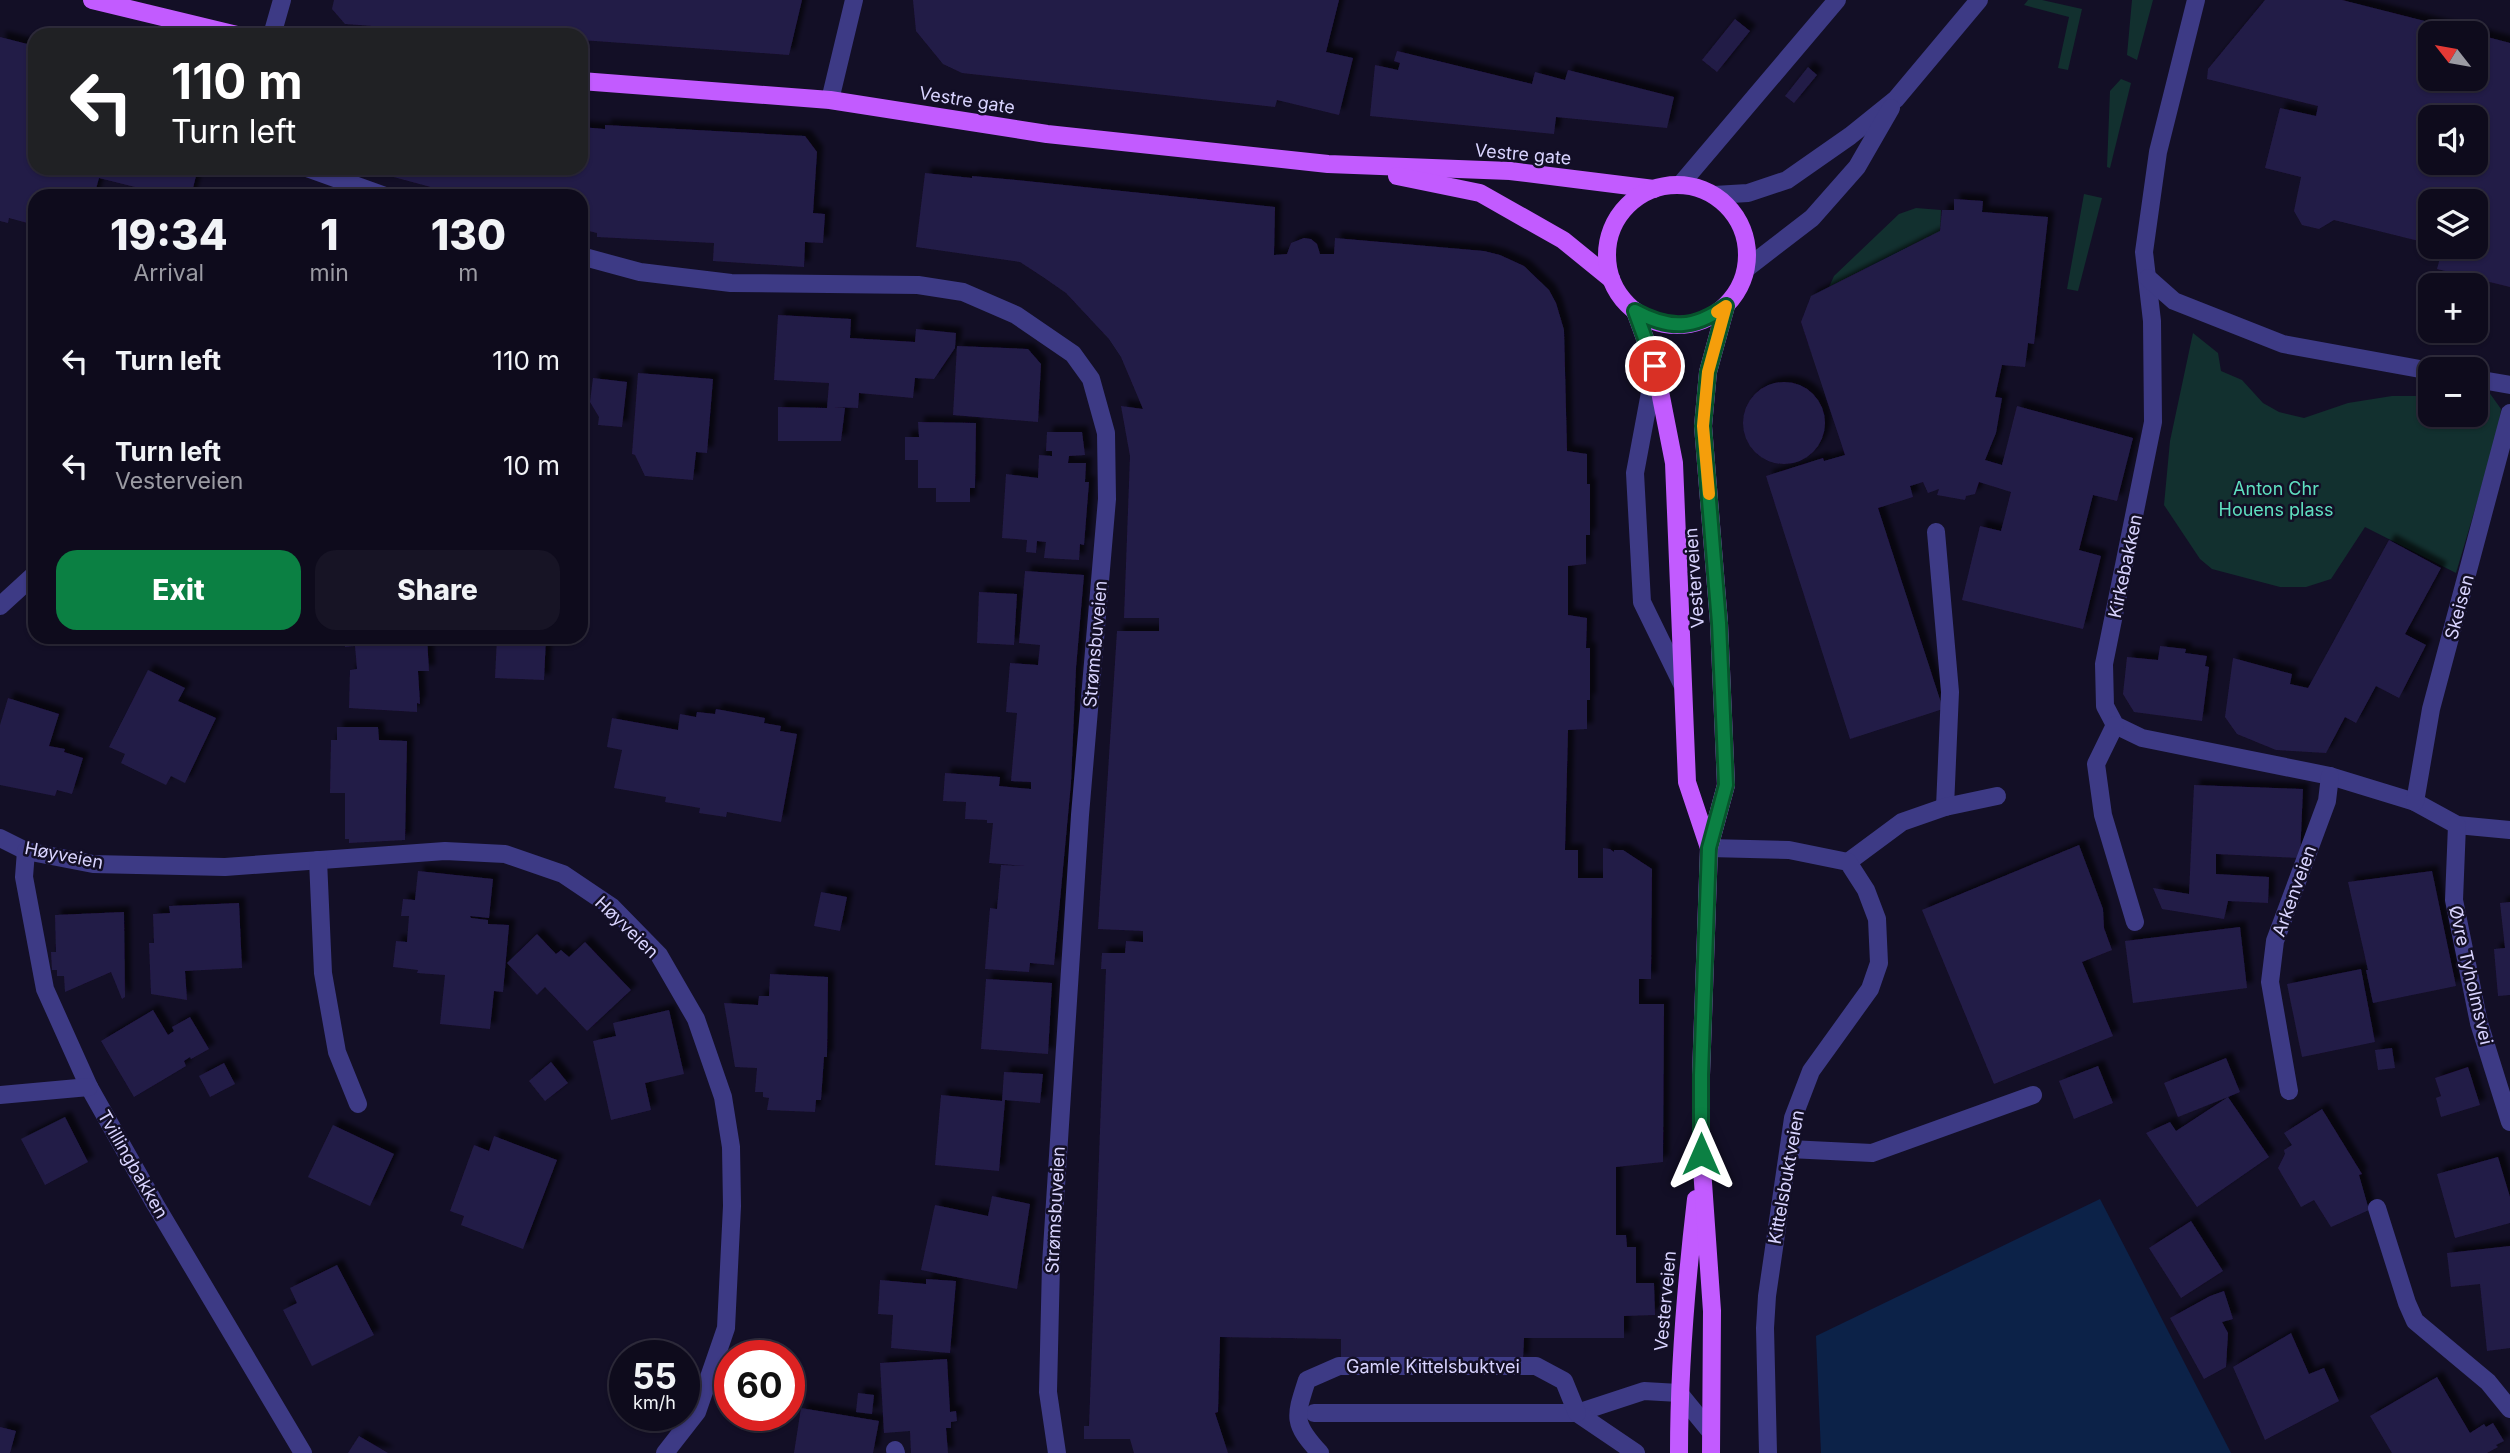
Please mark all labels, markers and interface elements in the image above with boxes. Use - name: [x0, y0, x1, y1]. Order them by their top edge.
- north arrow: [2418, 21, 2488, 91]
- map controls: [2418, 21, 2488, 427]
- text: 110 m: [171, 52, 303, 111]
- icon: left: [56, 56, 147, 147]
- street label: Vestre gate: [918, 82, 1016, 118]
- button: sound: [2418, 105, 2488, 175]
- text: Turn left: [171, 112, 296, 151]
- street label: Vestre gate: [1474, 139, 1572, 169]
- button: layers: [2418, 189, 2488, 259]
- text: 19:34: [110, 209, 228, 260]
- text: 1: [320, 209, 338, 260]
- text: 130: [431, 209, 506, 260]
- text: Arrival: [133, 259, 204, 287]
- text: min: [310, 259, 349, 287]
- text: m: [458, 259, 478, 287]
- button: +: [2418, 273, 2488, 343]
- pin: [1625, 336, 1685, 396]
- icon: left: [56, 342, 94, 380]
- text: Turn left: [115, 345, 221, 376]
- text: 110 m: [492, 345, 560, 376]
- icon: arrive: [1636, 347, 1674, 385]
- button: −: [2418, 357, 2488, 427]
- text: Turn left: [115, 436, 221, 467]
- icon: left: [56, 447, 94, 485]
- text: 10 m: [503, 450, 560, 481]
- text: Vesterveien: [115, 467, 243, 495]
- park label: Anton Chr Houens plass: [2219, 478, 2334, 520]
- street label: Kirkebakken: [2104, 512, 2146, 620]
- street label: Vesterveien: [1680, 527, 1708, 629]
- button: Exit: [56, 550, 301, 630]
- button: Share: [315, 550, 560, 630]
- street label: Skeisen: [2440, 572, 2478, 642]
- street label: Strømsbuveien: [1079, 580, 1111, 708]
- street label: Høyveien: [23, 837, 105, 873]
- street label: Arkenveien: [2268, 843, 2320, 939]
- street label: Høyveien: [591, 892, 663, 962]
- street label: Øvre Tyholmsvei: [2445, 903, 2497, 1047]
- street label: Tvillingbakken: [94, 1106, 172, 1222]
- street label: Kittelsbuktveien: [1764, 1108, 1808, 1246]
- position arrow: [1664, 1117, 1738, 1191]
- street label: Strømsbuveien: [1041, 1146, 1069, 1274]
- street label: Vesterveien: [1650, 1250, 1680, 1352]
- speed limit sign: 60: [714, 1340, 805, 1431]
- text: 55: [632, 1355, 677, 1397]
- street label: Gamle Kittelsbuktvei: [1346, 1356, 1520, 1377]
- text: km/h: [633, 1392, 676, 1413]

